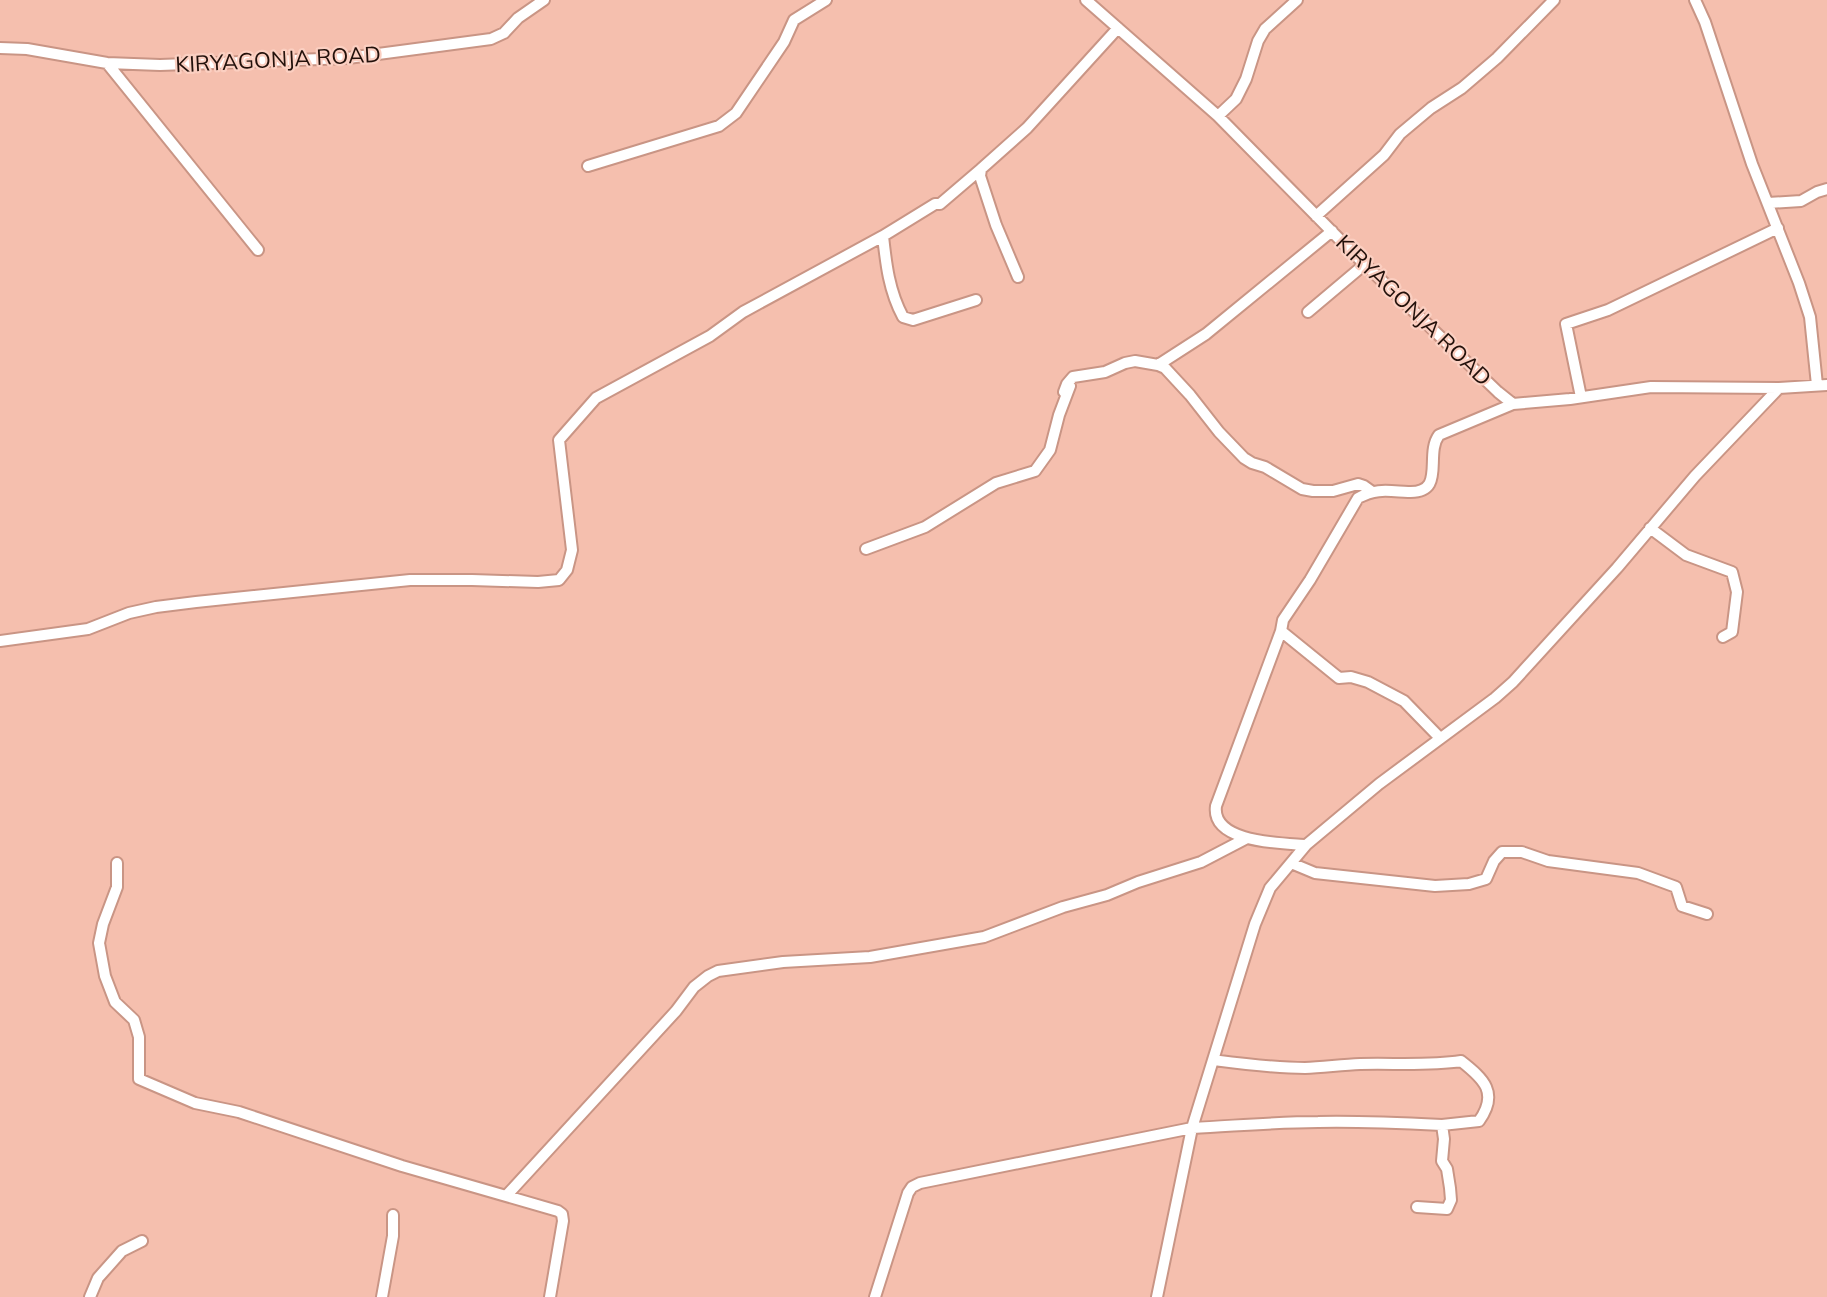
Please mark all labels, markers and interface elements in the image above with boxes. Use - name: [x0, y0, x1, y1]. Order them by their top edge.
- street label: KIRYAGONJA ROAD: [175, 40, 381, 78]
- street label: KIRYAGONJA ROAD: [1330, 229, 1498, 391]

